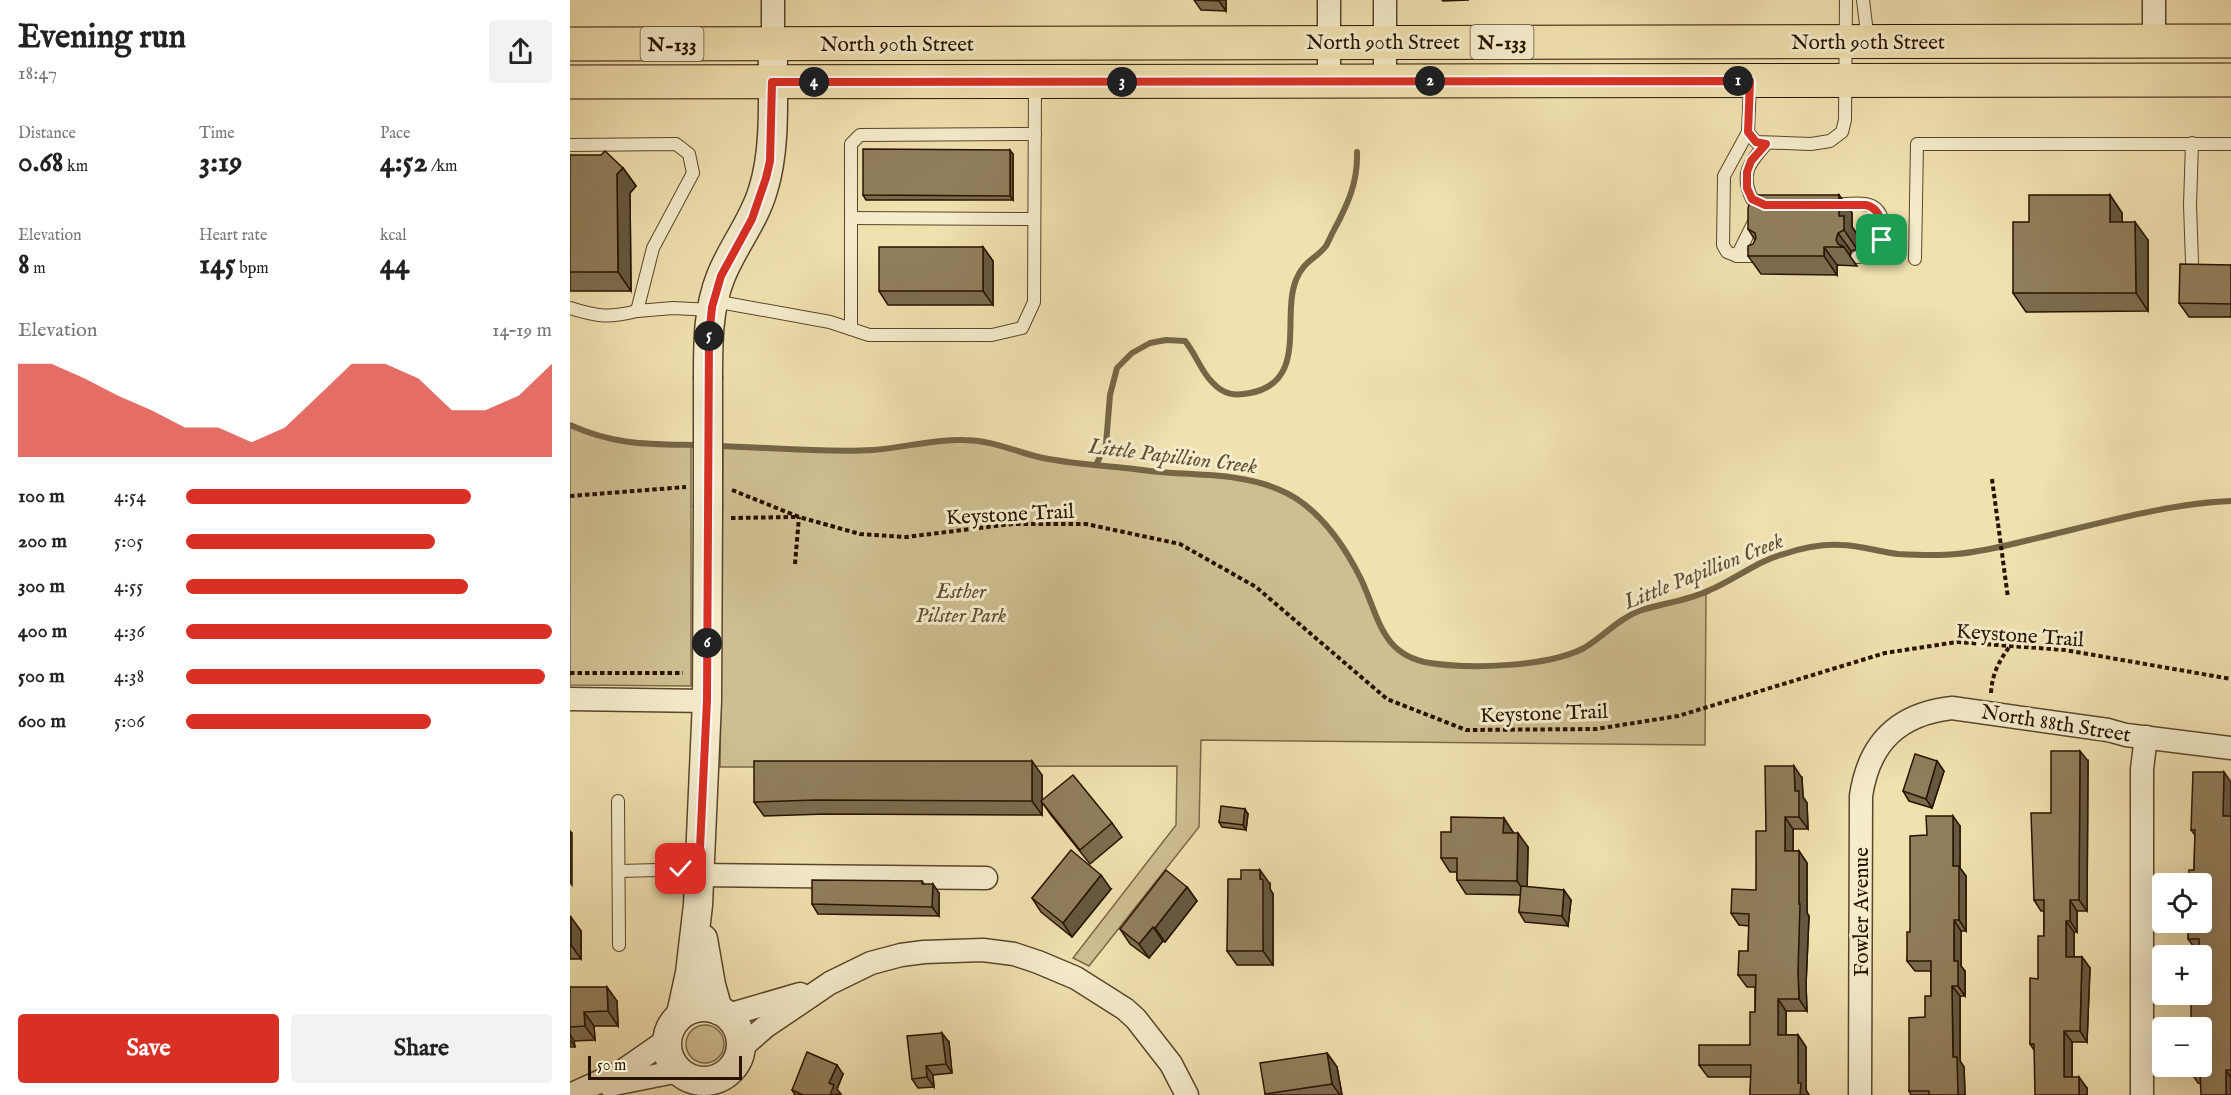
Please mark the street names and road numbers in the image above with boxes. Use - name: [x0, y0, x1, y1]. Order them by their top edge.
- road number: N-133: [1470, 25, 1534, 59]
- road number: N-133: [640, 27, 704, 61]
- street label: North 90th Street: [1306, 30, 1460, 57]
- street label: North 90th Street: [1791, 30, 1945, 57]
- street label: North 90th Street: [820, 32, 974, 59]
- street label: Keystone Trail: [945, 499, 1075, 532]
- street label: Keystone Trail: [1955, 619, 2085, 654]
- street label: Keystone Trail: [1480, 699, 1609, 730]
- street label: North 88th Street: [1979, 699, 2133, 750]
- street label: Fowler Avenue: [1849, 847, 1876, 977]

